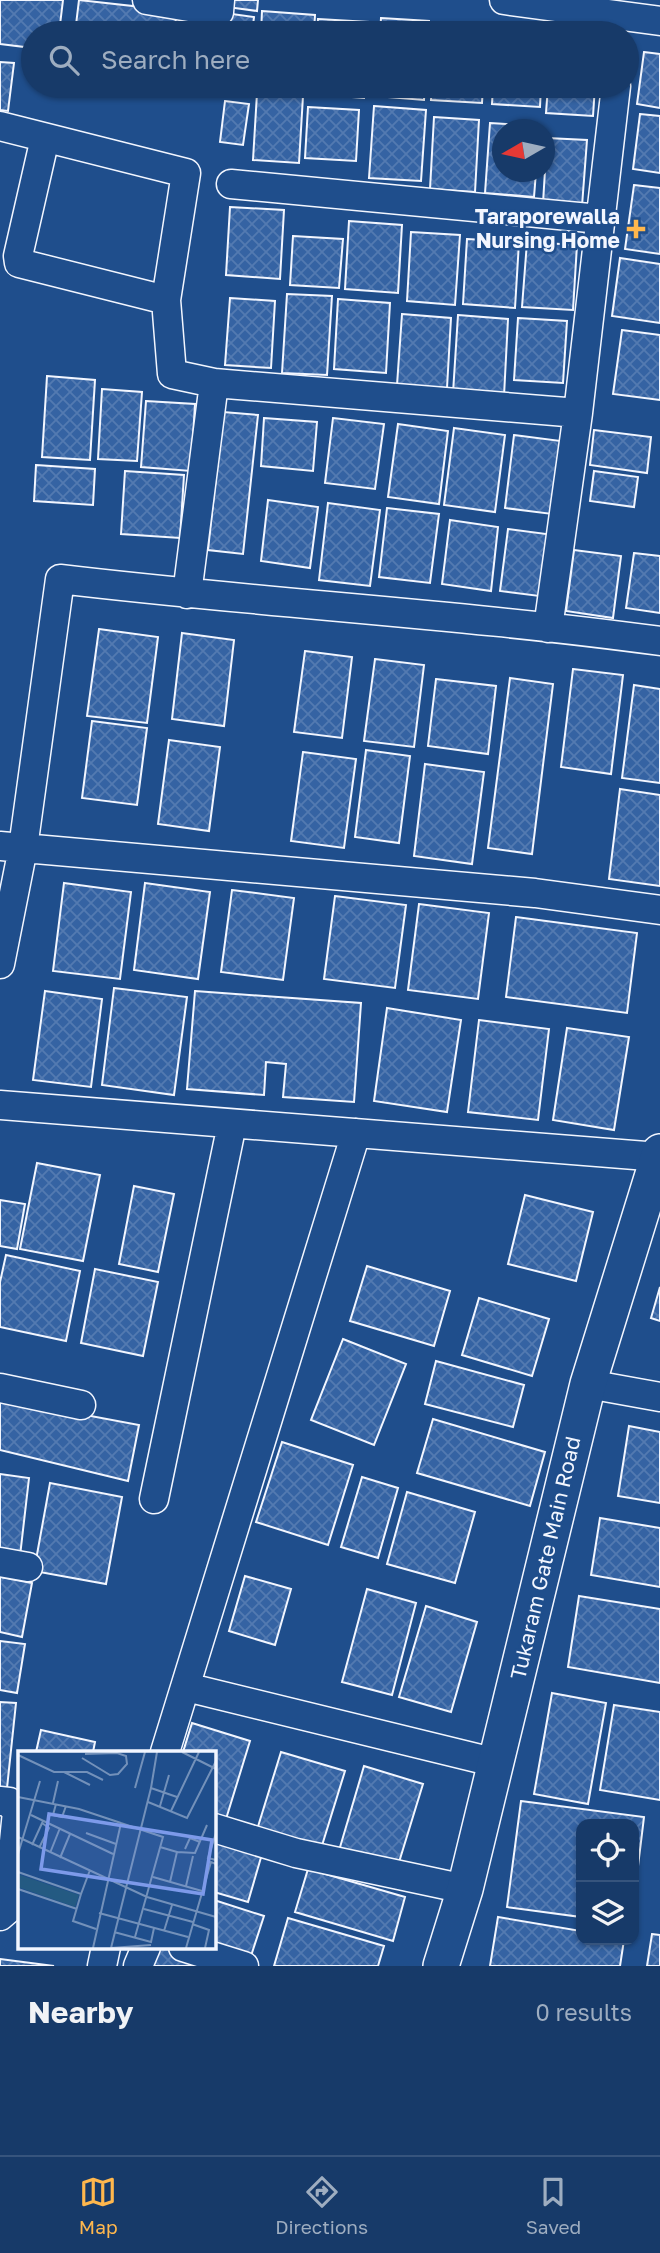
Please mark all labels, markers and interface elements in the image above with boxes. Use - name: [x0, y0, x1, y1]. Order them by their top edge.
- search box: [21, 21, 639, 98]
- icon: search: [45, 41, 83, 79]
- text: Search here: [101, 44, 250, 75]
- north arrow: [492, 119, 555, 182]
- place label: Taraporewalla Nursing Home: [475, 203, 620, 253]
- marker: Taraporewalla Nursing Home: [626, 219, 646, 239]
- street label: Tukaram Gate Main Road: [504, 1434, 586, 1682]
- inset map: [18, 1751, 215, 1948]
- map controls: [576, 1819, 639, 1945]
- button: locate: [576, 1819, 639, 1882]
- button: layers: [576, 1882, 639, 1945]
- text: Nearby: [28, 1994, 133, 2030]
- text: 0 results: [536, 1998, 632, 2026]
- tab: Map: [79, 2173, 118, 2238]
- tab: Directions: [275, 2173, 368, 2238]
- tab: Saved: [526, 2173, 581, 2238]

